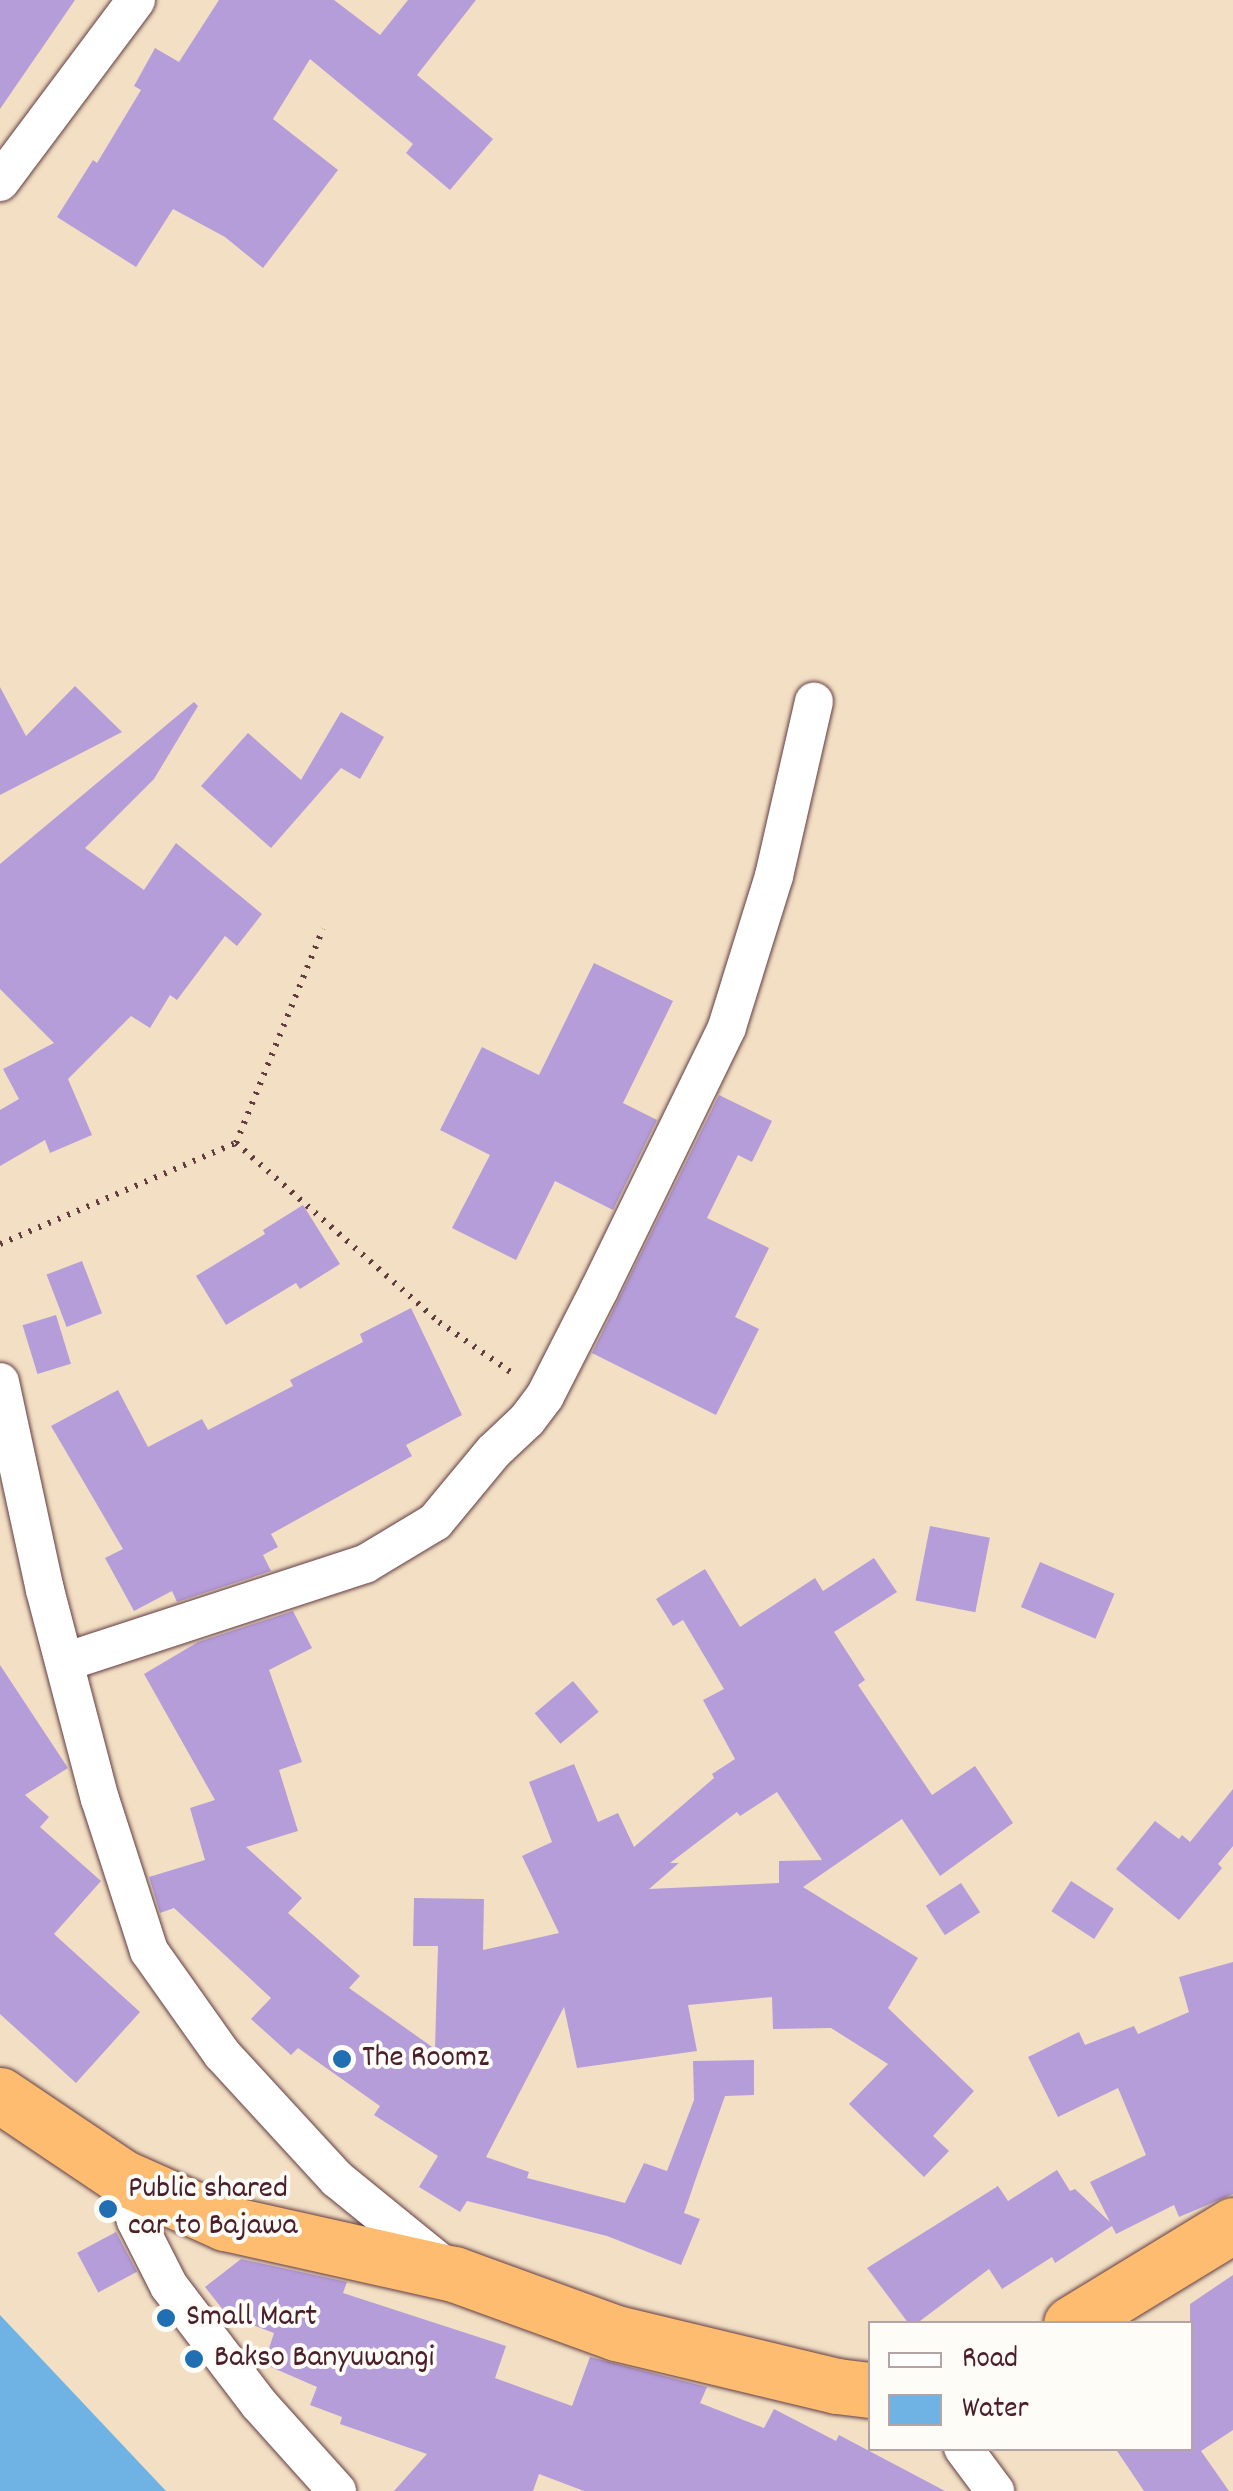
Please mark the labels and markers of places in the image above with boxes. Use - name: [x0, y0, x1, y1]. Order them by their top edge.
- place label: The Roomz: [362, 2040, 489, 2078]
- marker: The Roomz: [331, 2048, 353, 2070]
- place label: Public shared car to Bajawa: [128, 2172, 298, 2247]
- marker: Public shared car to Bajawa: [97, 2198, 119, 2220]
- place label: Small Mart: [186, 2299, 317, 2337]
- marker: Small Mart: [155, 2307, 177, 2329]
- place label: Bakso Banyuwangi: [214, 2340, 434, 2378]
- marker: Bakso Banyuwangi: [183, 2348, 205, 2370]

